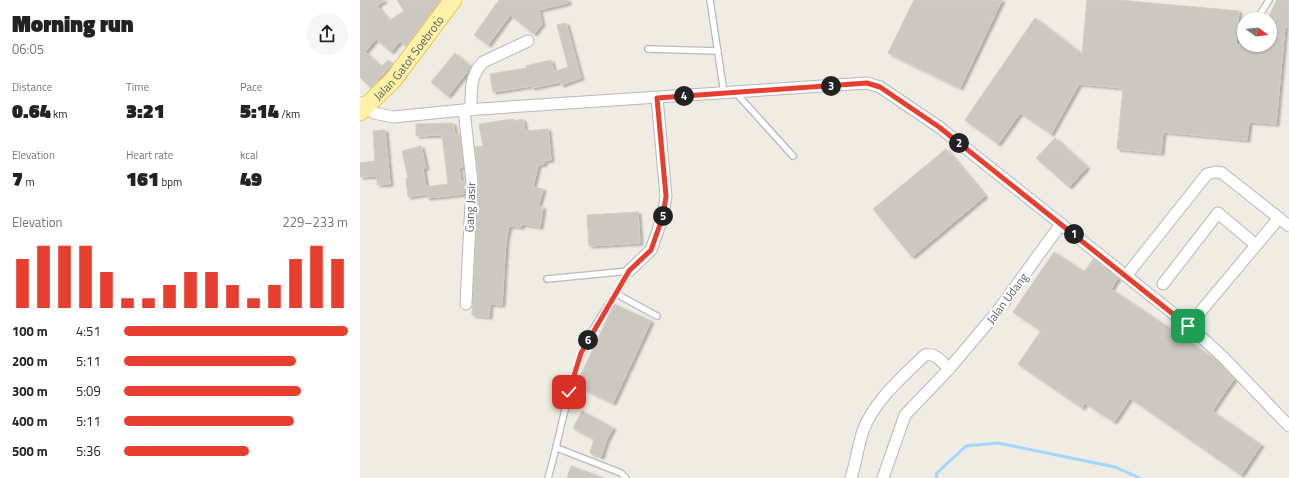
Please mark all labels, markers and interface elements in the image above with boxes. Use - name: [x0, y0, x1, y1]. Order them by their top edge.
- text: Morning run: [12, 7, 134, 41]
- street label: Jalan Gatot Soebroto: [368, 11, 448, 104]
- north arrow: [1237, 12, 1277, 52]
- map controls: [1237, 12, 1277, 52]
- button: share: [306, 13, 348, 55]
- text: 06:05: [12, 39, 44, 59]
- pin: 3: [821, 76, 841, 96]
- text: 3: [828, 78, 834, 94]
- text: Distance: [12, 79, 52, 95]
- text: Time: [126, 79, 149, 95]
- text: Pace: [240, 79, 262, 95]
- pin: 4: [674, 86, 694, 106]
- text: 4: [681, 88, 687, 104]
- text: 0.64: [12, 95, 51, 126]
- text: 3:21: [126, 95, 165, 126]
- text: 5:14: [240, 95, 279, 126]
- text: km: [51, 106, 68, 122]
- text: /km: [279, 106, 300, 122]
- pin: 2: [949, 133, 969, 153]
- text: 2: [956, 135, 962, 151]
- text: Elevation: [12, 147, 55, 163]
- text: Heart rate: [126, 147, 173, 163]
- text: kcal: [240, 147, 258, 163]
- text: 7: [12, 163, 23, 194]
- text: 161: [126, 163, 159, 194]
- text: 49: [240, 163, 262, 194]
- text: m: [23, 174, 35, 190]
- text: bpm: [159, 174, 182, 190]
- street label: Gang Jasir: [460, 181, 480, 233]
- pin: 5: [653, 206, 673, 226]
- text: 5: [660, 208, 666, 224]
- text: Elevation: [12, 212, 63, 232]
- text: 229–233 m: [282, 212, 348, 232]
- pin: 1: [1064, 224, 1084, 244]
- text: 1: [1071, 226, 1077, 242]
- street label: Jalan Udang: [981, 268, 1033, 328]
- pin: [1171, 309, 1205, 343]
- icon: arrive: [1177, 315, 1199, 337]
- text: 100 m: [12, 321, 48, 341]
- text: 4:51: [76, 321, 101, 341]
- pin: 6: [578, 330, 598, 350]
- text: 6: [585, 332, 591, 348]
- text: 200 m: [12, 351, 48, 371]
- text: 5:11: [76, 351, 101, 371]
- pin: [552, 375, 586, 409]
- text: 300 m: [12, 381, 48, 401]
- text: 5:09: [76, 381, 101, 401]
- icon: check: [558, 381, 580, 403]
- text: 400 m: [12, 411, 48, 431]
- text: 5:11: [76, 411, 101, 431]
- text: 500 m: [12, 441, 48, 461]
- text: 5:36: [76, 441, 101, 461]

